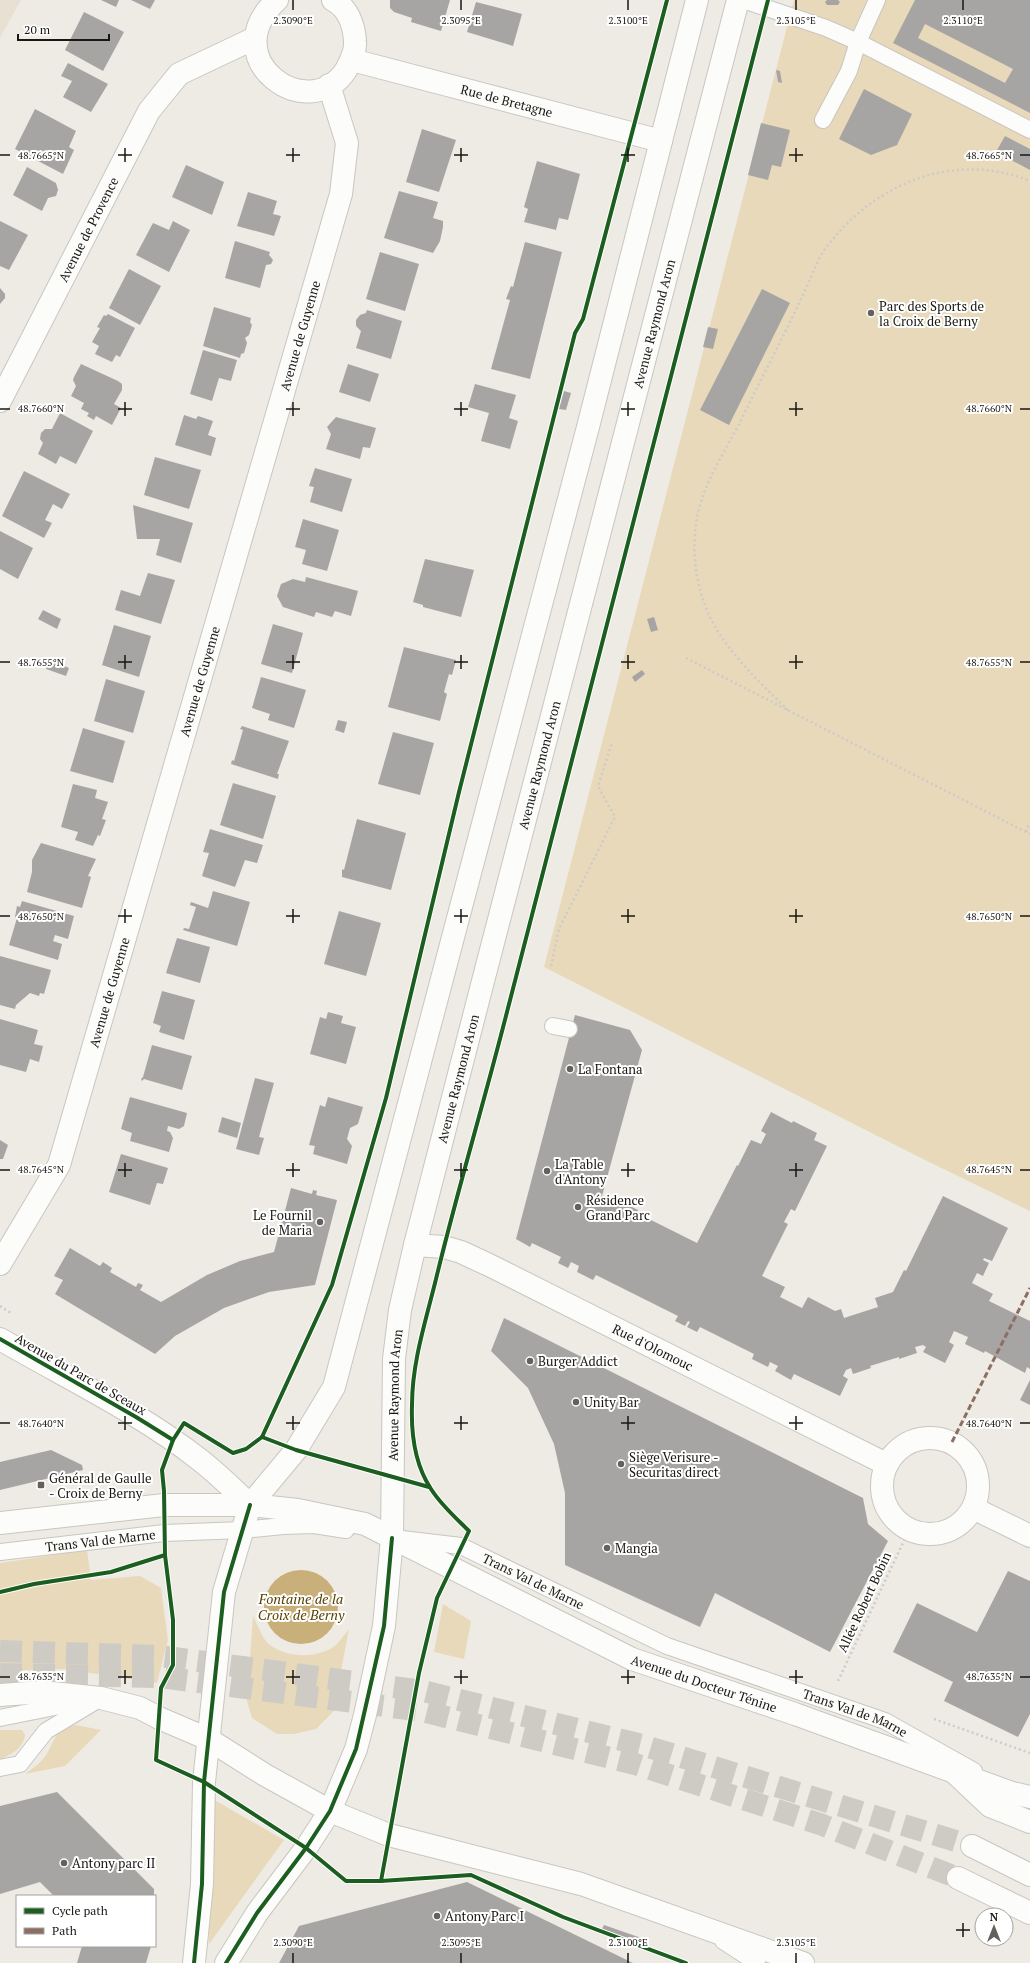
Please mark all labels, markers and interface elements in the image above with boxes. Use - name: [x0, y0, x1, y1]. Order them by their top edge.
- text: 2.3090°E: [273, 14, 313, 27]
- text: 2.3095°E: [441, 14, 481, 27]
- text: 2.3100°E: [608, 14, 648, 27]
- text: 2.3105°E: [776, 14, 816, 27]
- text: 2.3110°E: [943, 14, 983, 27]
- scale bar: [18, 16, 109, 42]
- text: 20 m: [24, 22, 51, 37]
- street label: Rue de Bretagne: [459, 80, 555, 121]
- text: 48.7665°N: [18, 149, 65, 162]
- text: 48.7665°N: [966, 149, 1013, 162]
- street label: Avenue de Provence: [54, 174, 123, 285]
- street label: Avenue Raymond Aron: [629, 257, 679, 390]
- street label: Avenue de Guyenne: [275, 278, 324, 393]
- place label: Parc des Sports de la Croix de Berny: [879, 297, 984, 330]
- marker: Parc des Sports de la Croix de Berny: [866, 308, 876, 318]
- text: 48.7660°N: [18, 402, 65, 415]
- text: 48.7660°N: [966, 402, 1013, 415]
- street label: Avenue de Guyenne: [175, 624, 224, 739]
- text: 48.7655°N: [18, 656, 65, 669]
- text: 48.7655°N: [966, 656, 1013, 669]
- street label: Avenue Raymond Aron: [514, 698, 565, 831]
- text: 48.7650°N: [18, 910, 65, 923]
- text: 48.7650°N: [966, 910, 1013, 923]
- street label: Avenue de Guyenne: [85, 935, 134, 1050]
- street label: Avenue Raymond Aron: [433, 1012, 483, 1145]
- place label: La Fontana: [578, 1060, 643, 1078]
- marker: La Fontana: [565, 1064, 575, 1074]
- place label: La Table d'Antony: [555, 1155, 607, 1188]
- text: 48.7645°N: [18, 1163, 65, 1176]
- text: 48.7645°N: [966, 1163, 1013, 1176]
- marker: La Table d'Antony: [542, 1166, 552, 1176]
- place label: Résidence Grand Parc: [586, 1191, 650, 1224]
- marker: Résidence Grand Parc: [573, 1202, 583, 1212]
- place label: Le Fournil de Maria: [253, 1206, 312, 1239]
- marker: Le Fournil de Maria: [315, 1217, 325, 1227]
- street label: Rue d'Olomouc: [610, 1319, 696, 1375]
- street label: Avenue Raymond Aron: [384, 1328, 407, 1461]
- street label: Avenue du Parc de Sceaux: [12, 1329, 150, 1419]
- place label: Burger Addict: [538, 1352, 618, 1370]
- marker: Burger Addict: [525, 1356, 535, 1366]
- place label: Unity Bar: [584, 1393, 638, 1411]
- marker: Unity Bar: [571, 1397, 581, 1407]
- text: 48.7640°N: [18, 1417, 65, 1430]
- text: 48.7640°N: [966, 1417, 1013, 1430]
- place label: Siège Verisure - Securitas direct: [629, 1448, 719, 1481]
- marker: Siège Verisure - Securitas direct: [616, 1459, 626, 1469]
- place label: Général de Gaulle - Croix de Berny: [49, 1469, 152, 1502]
- marker: Général de Gaulle - Croix de Berny: [36, 1480, 46, 1490]
- street label: Trans Val de Marne: [44, 1525, 157, 1556]
- place label: Mangia: [615, 1539, 658, 1557]
- marker: Mangia: [602, 1543, 612, 1553]
- street label: Trans Val de Marne: [480, 1549, 587, 1614]
- street label: Allée Robert Bobin: [833, 1549, 895, 1655]
- water label: Fontaine de la Croix de Berny: [258, 1589, 345, 1624]
- street label: Avenue du Docteur Ténine: [629, 1650, 779, 1716]
- text: 48.7635°N: [18, 1670, 65, 1683]
- text: 48.7635°N: [966, 1670, 1013, 1683]
- street label: Trans Val de Marne: [800, 1684, 911, 1741]
- place label: Antony parc II: [72, 1854, 155, 1872]
- marker: Antony parc II: [59, 1858, 69, 1868]
- legend: [16, 1895, 156, 1947]
- text: Cycle path: [52, 1903, 108, 1918]
- place label: Antony Parc I: [445, 1907, 524, 1925]
- north arrow: [974, 1907, 1014, 1947]
- text: N: [990, 1910, 999, 1924]
- marker: Antony Parc I: [432, 1911, 442, 1921]
- text: Path: [52, 1923, 77, 1938]
- text: 2.3090°E: [273, 1936, 313, 1949]
- text: 2.3095°E: [441, 1936, 481, 1949]
- text: 2.3100°E: [608, 1936, 648, 1949]
- text: 2.3105°E: [776, 1936, 816, 1949]

